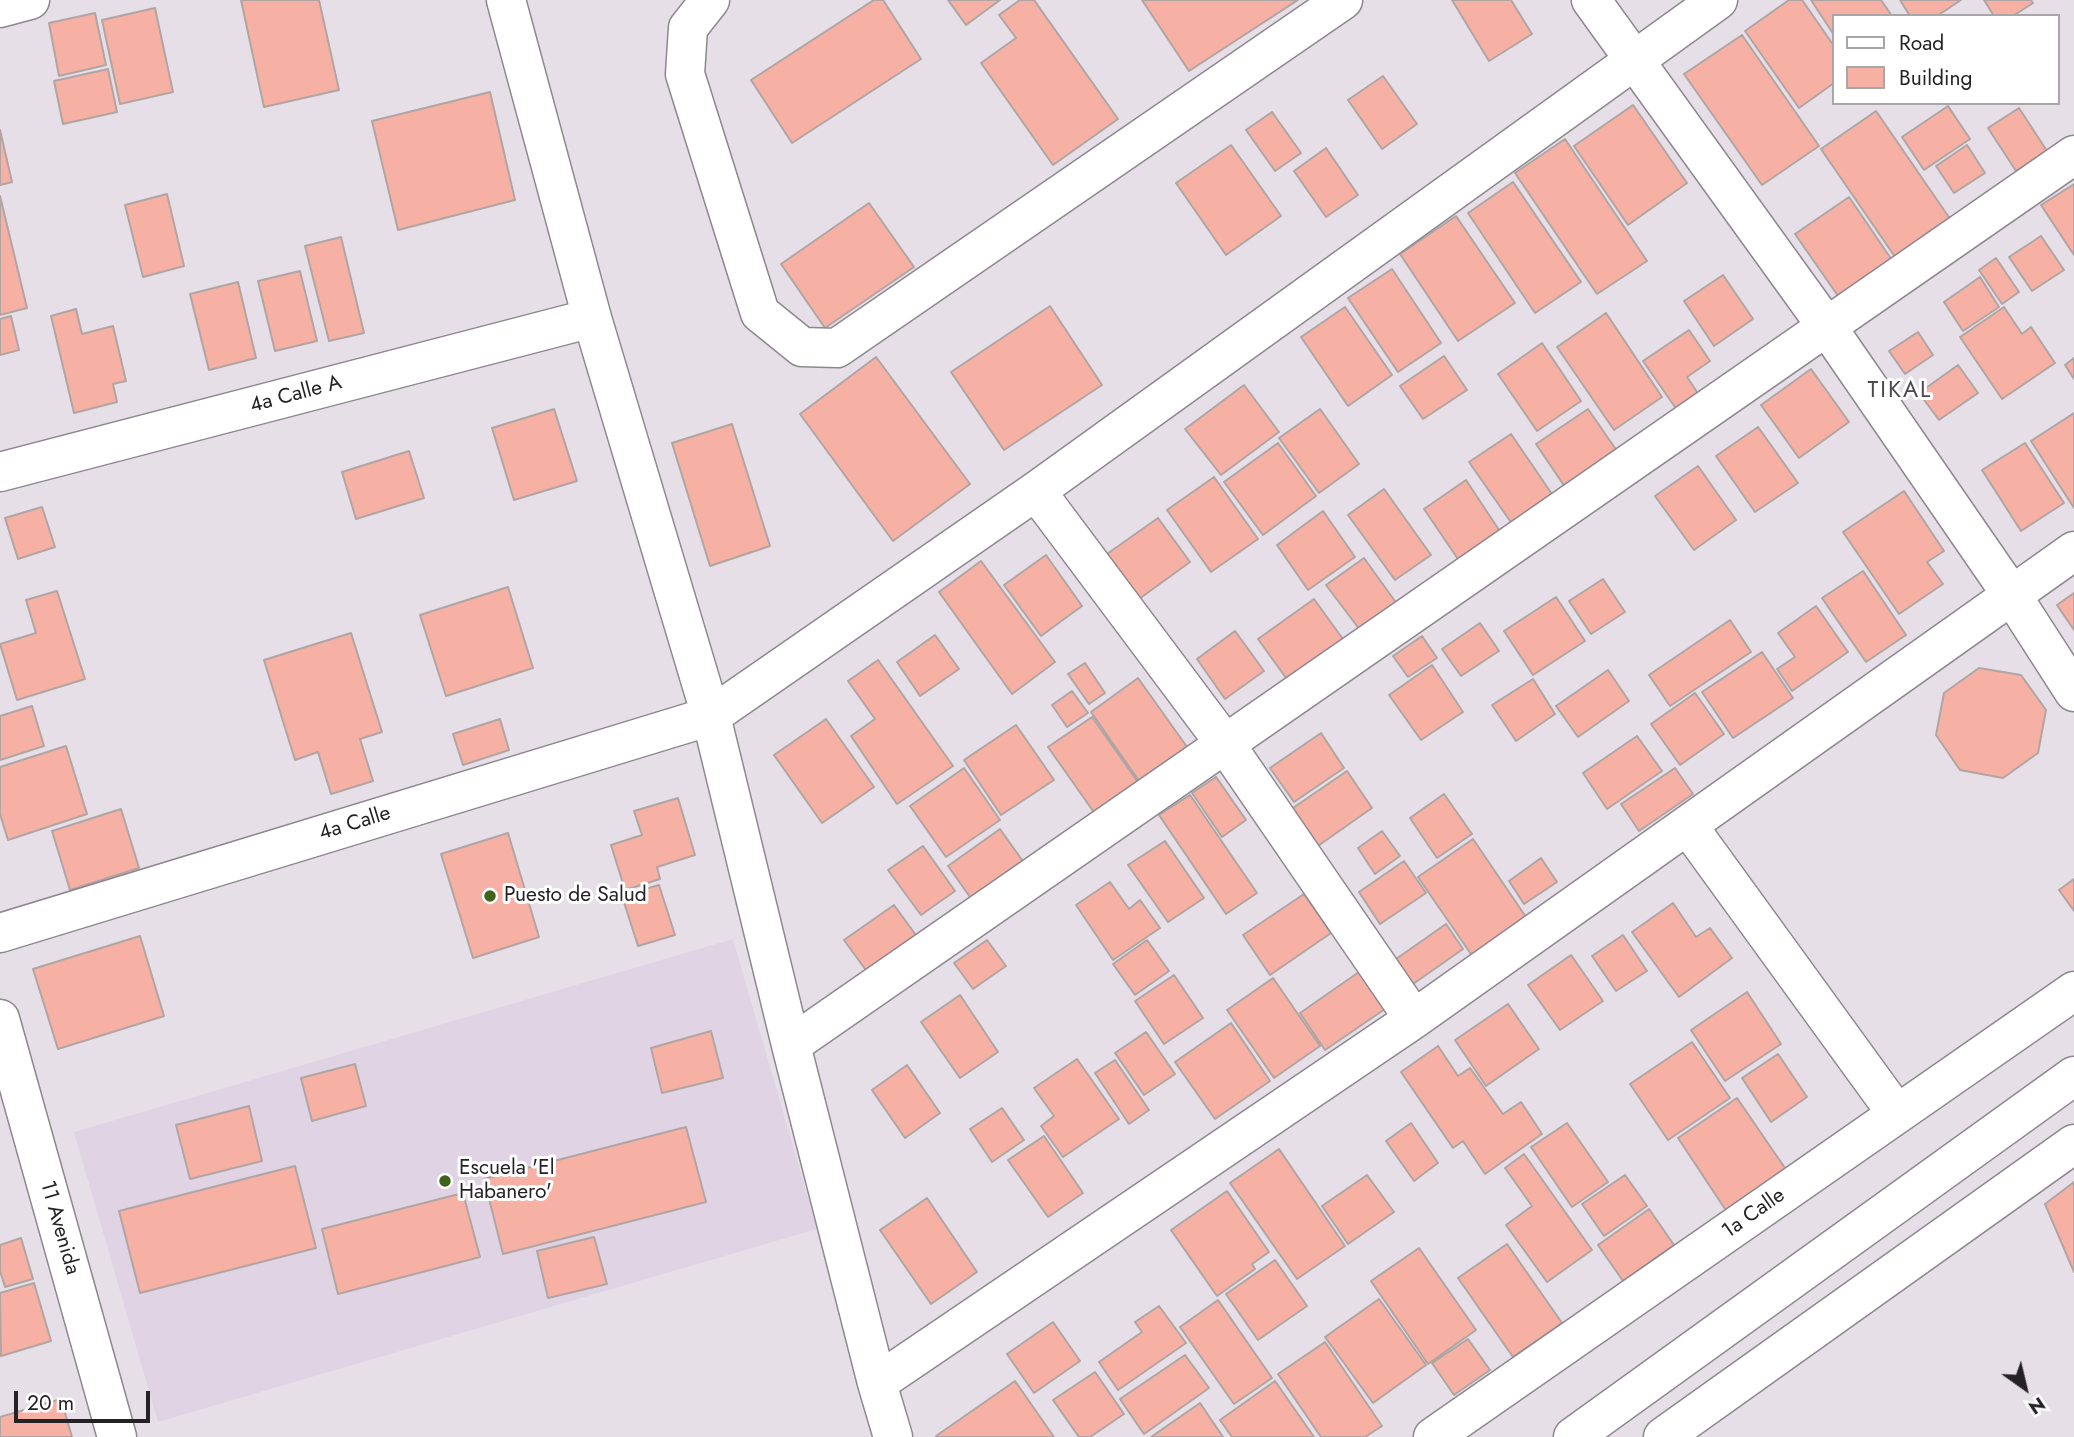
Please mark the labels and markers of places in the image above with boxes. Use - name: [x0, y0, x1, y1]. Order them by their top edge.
- place label: Puesto de Salud: [504, 883, 647, 909]
- marker: Puesto de Salud: [482, 888, 498, 904]
- place label: Escuela 'El Habanero': [459, 1156, 554, 1206]
- marker: Escuela 'El Habanero': [437, 1173, 453, 1189]

